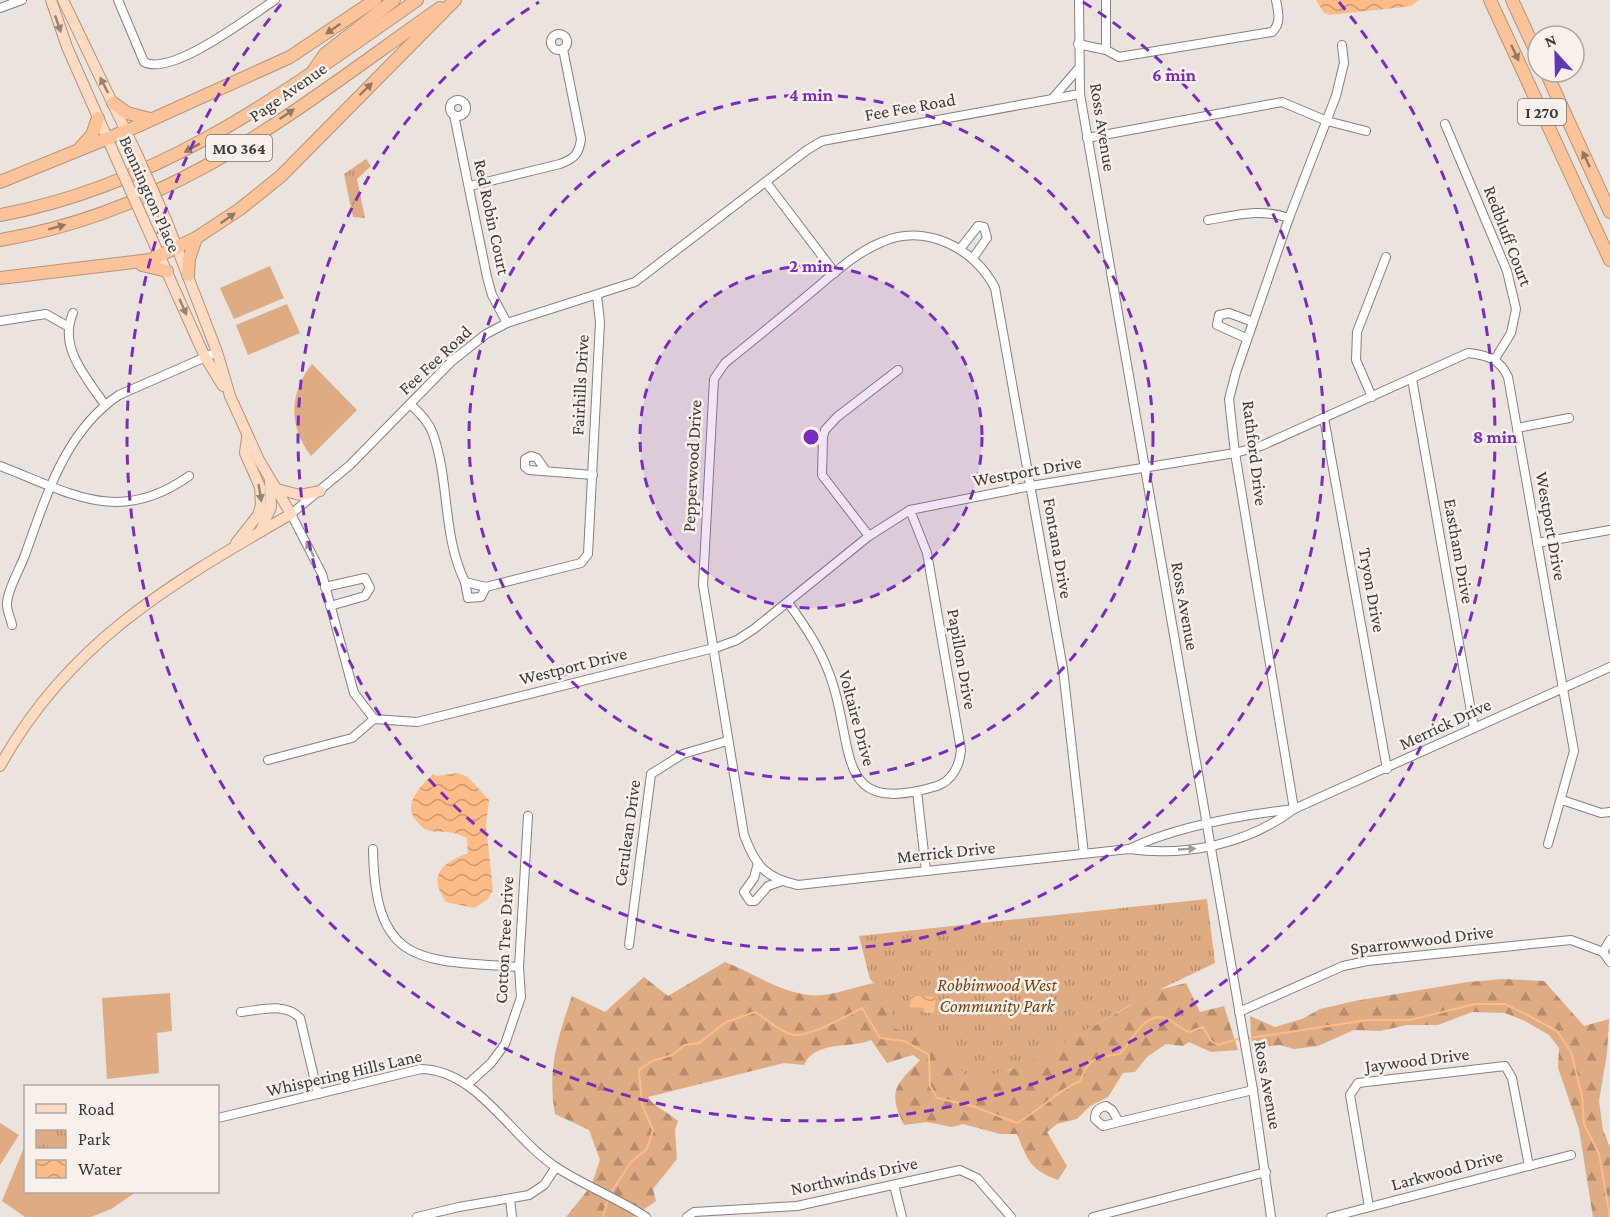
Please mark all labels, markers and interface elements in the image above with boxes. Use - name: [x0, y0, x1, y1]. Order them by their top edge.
- one-way arrow: [54, 15, 64, 33]
- one-way arrow: [326, 23, 342, 35]
- north arrow: [1526, 24, 1586, 84]
- text: N: [1542, 31, 1559, 50]
- one-way arrow: [1510, 45, 1519, 62]
- street label: Page Avenue: [245, 58, 331, 126]
- text: 6 min: [1152, 65, 1197, 85]
- one-way arrow: [99, 77, 109, 94]
- street label: Ross Avenue: [1086, 81, 1120, 173]
- one-way arrow: [358, 82, 372, 96]
- text: 4 min: [789, 85, 834, 105]
- street label: Fee Fee Road: [863, 89, 957, 125]
- road number: I 270: [1518, 99, 1566, 125]
- one-way arrow: [279, 109, 295, 120]
- street label: Bennington Place: [115, 133, 185, 255]
- road number: MO 364: [206, 135, 272, 161]
- one-way arrow: [183, 143, 200, 153]
- one-way arrow: [1580, 150, 1590, 168]
- street label: Red Robin Court: [470, 157, 514, 278]
- street label: Redbluff Court: [1480, 183, 1537, 290]
- one-way arrow: [219, 212, 235, 224]
- one-way arrow: [48, 222, 66, 232]
- text: 2 min: [789, 256, 833, 276]
- one-way arrow: [178, 298, 188, 316]
- street label: Fee Fee Road: [395, 321, 476, 399]
- street label: Fairhills Drive: [567, 334, 593, 436]
- street label: Pepperwood Drive: [679, 399, 705, 533]
- street label: Rathford Drive: [1239, 399, 1271, 507]
- centre of rings: [801, 427, 821, 447]
- text: 8 min: [1473, 427, 1518, 447]
- street label: Westport Drive: [971, 452, 1083, 490]
- street label: Westport Drive: [1532, 470, 1570, 582]
- one-way arrow: [255, 484, 264, 503]
- street label: Fontana Drive: [1039, 496, 1077, 600]
- street label: Eastham Drive: [1440, 497, 1478, 605]
- one-way arrow: [306, 541, 315, 558]
- street label: Tryon Drive: [1355, 546, 1389, 634]
- street label: Ross Avenue: [1167, 560, 1203, 652]
- street label: Papillon Drive: [943, 607, 981, 711]
- street label: Westport Drive: [517, 643, 629, 689]
- street label: Voltaire Drive: [835, 668, 879, 768]
- street label: Merrick Drive: [1396, 694, 1494, 754]
- street label: Cerulean Drive: [610, 778, 644, 888]
- street label: Merrick Drive: [896, 837, 996, 867]
- one-way arrow: [1178, 845, 1197, 854]
- street label: Cotton Tree Drive: [491, 876, 517, 1004]
- street label: Sparrowwood Drive: [1349, 921, 1495, 959]
- park label: Robbinwood West Community Park: [937, 975, 1057, 1016]
- street label: Ross Avenue: [1250, 1039, 1286, 1131]
- street label: Jaywood Drive: [1362, 1044, 1470, 1077]
- street label: Whispering Hills Lane: [264, 1045, 424, 1101]
- legend: [24, 1085, 219, 1193]
- text: Road: [78, 1099, 115, 1119]
- text: Park: [78, 1129, 110, 1149]
- street label: Larkwood Drive: [1389, 1145, 1505, 1195]
- street label: Northwinds Drive: [789, 1153, 919, 1199]
- text: Water: [78, 1159, 123, 1179]

